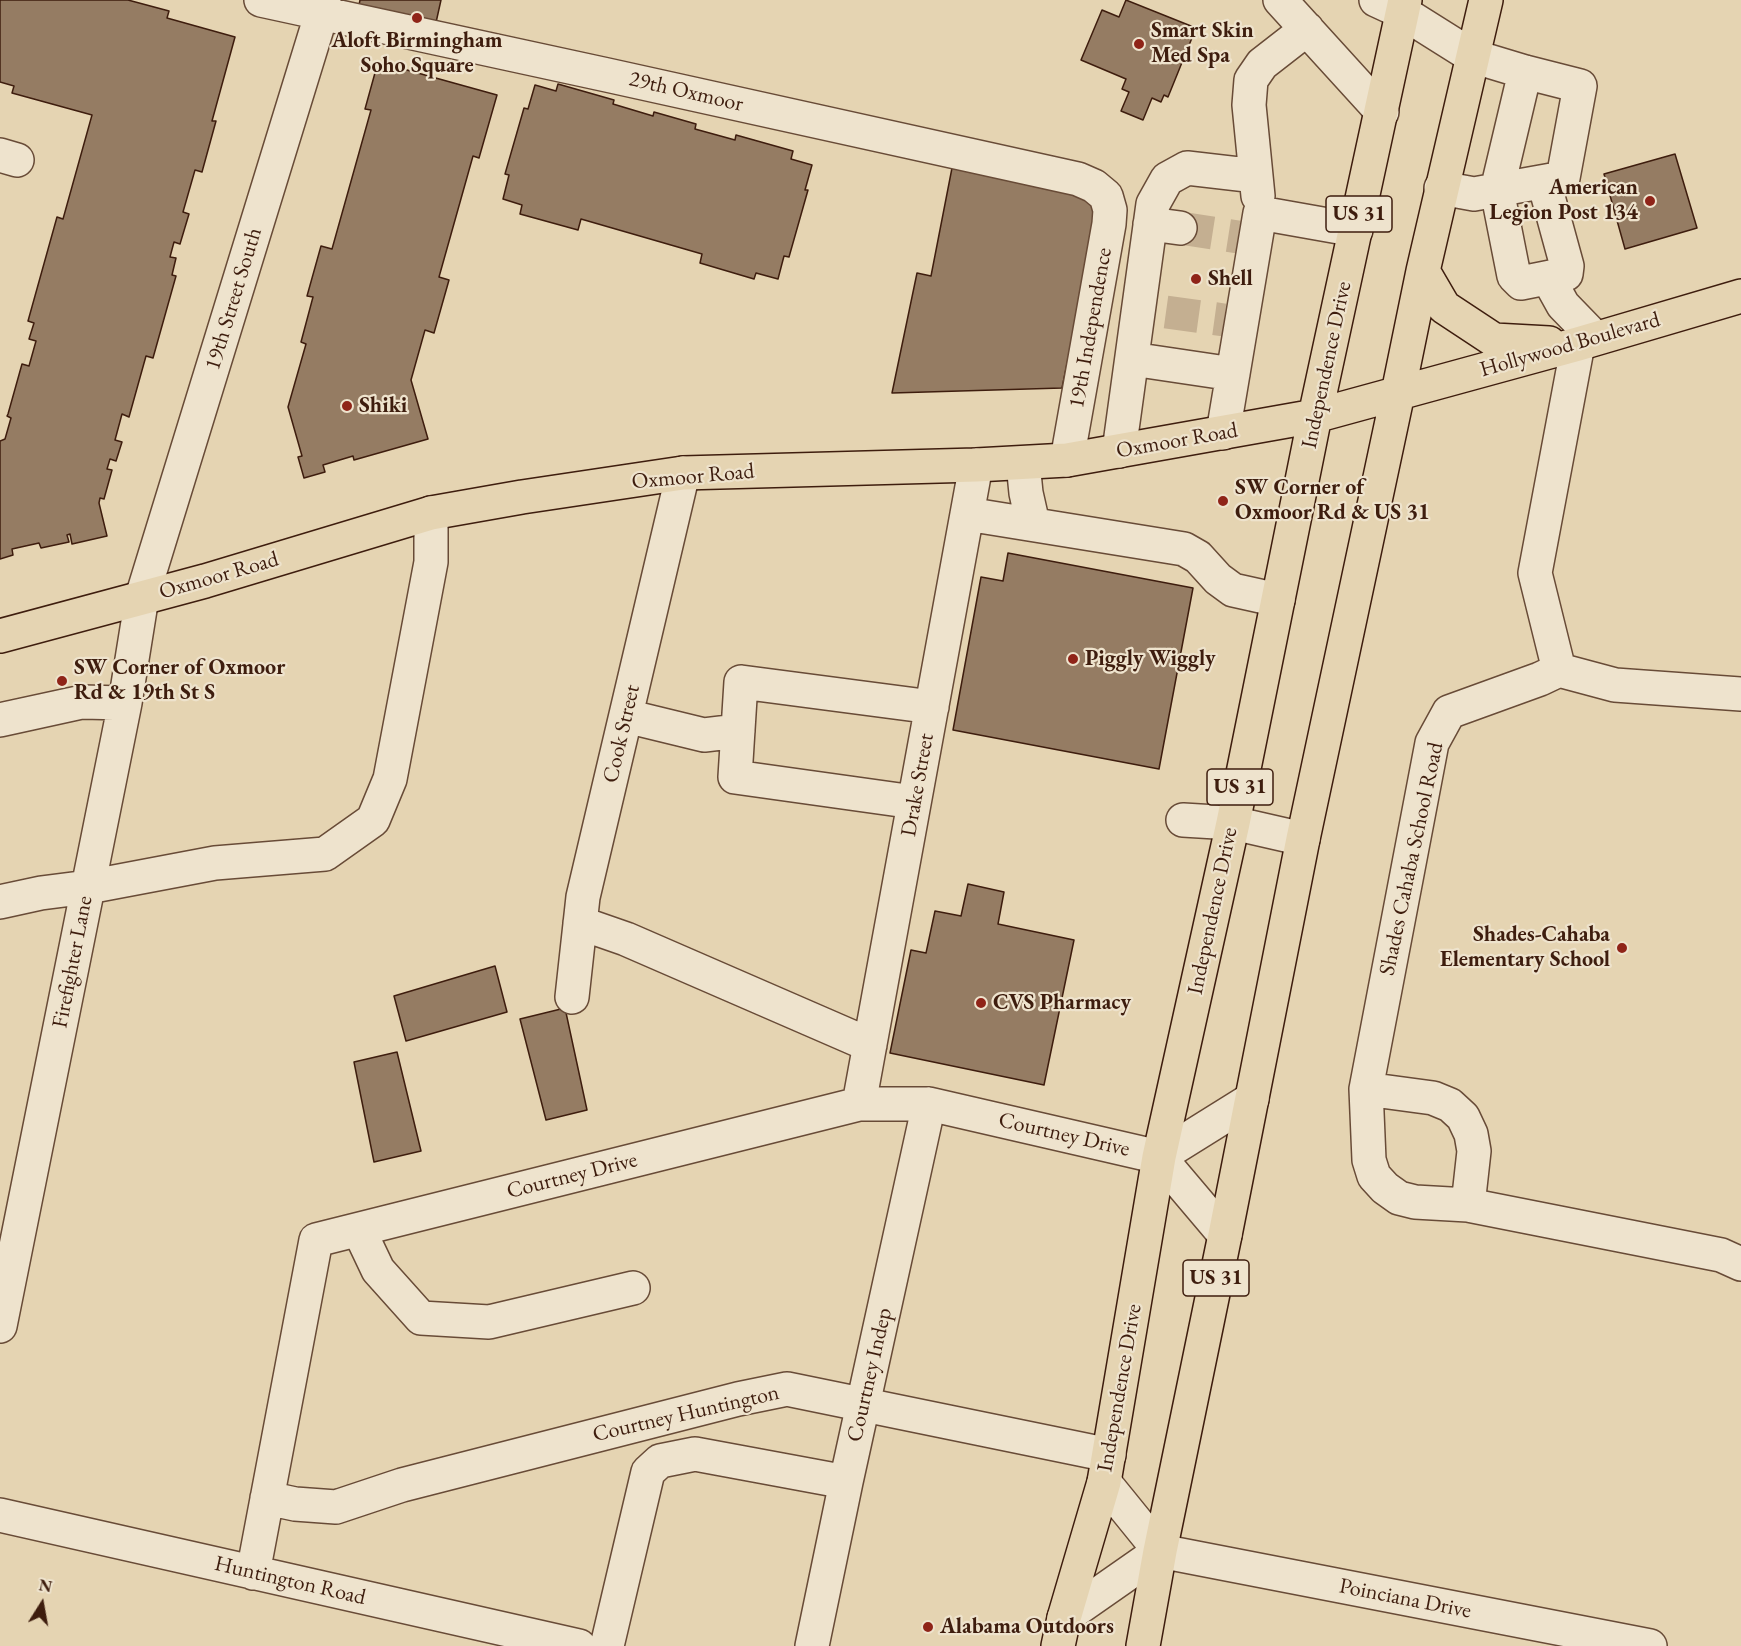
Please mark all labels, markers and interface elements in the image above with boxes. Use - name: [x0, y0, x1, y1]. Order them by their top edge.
- marker: Aloft Birmingham Soho Square: [410, 11, 424, 25]
- place label: Smart Skin Med Spa: [1151, 18, 1254, 70]
- place label: Aloft Birmingham Soho Square: [332, 28, 502, 80]
- marker: Smart Skin Med Spa: [1132, 37, 1146, 51]
- street label: 29th Oxmoor: [626, 66, 746, 118]
- place label: American Legion Post 134: [1489, 175, 1638, 226]
- marker: American Legion Post 134: [1643, 194, 1657, 208]
- road number: US 31: [1326, 196, 1392, 232]
- street label: 19th Street South: [200, 225, 268, 373]
- street label: 19th Independence: [1064, 246, 1118, 410]
- place label: Shell: [1208, 266, 1253, 292]
- marker: Shell: [1189, 272, 1203, 286]
- street label: Independence Drive: [1296, 279, 1358, 451]
- street label: Hollywood Boulevard: [1477, 307, 1663, 383]
- place label: Shiki: [359, 393, 407, 419]
- marker: Shiki: [340, 399, 354, 413]
- street label: Oxmoor Road: [1114, 417, 1240, 465]
- street label: Oxmoor Road: [631, 458, 755, 496]
- place label: SW Corner of Oxmoor Rd & US 31: [1235, 475, 1430, 526]
- marker: SW Corner of Oxmoor Rd & US 31: [1216, 494, 1230, 508]
- street label: Oxmoor Road: [156, 546, 282, 606]
- place label: Piggly Wiggly: [1085, 646, 1216, 672]
- marker: Piggly Wiggly: [1066, 652, 1080, 666]
- place label: SW Corner of Oxmoor Rd & 19th St S: [74, 655, 285, 706]
- marker: SW Corner of Oxmoor Rd & 19th St S: [55, 674, 69, 688]
- street label: Cook Street: [598, 682, 646, 786]
- street label: Drake Street: [896, 731, 940, 839]
- street label: Shades Cahaba School Road: [1374, 740, 1450, 978]
- road number: US 31: [1207, 769, 1273, 805]
- street label: Independence Drive: [1182, 825, 1244, 997]
- street label: Firefighter Lane: [47, 894, 99, 1030]
- place label: Shades-Cahaba Elementary School: [1440, 922, 1610, 974]
- marker: Shades-Cahaba Elementary School: [1615, 941, 1629, 955]
- place label: CVS Pharmacy: [993, 990, 1131, 1016]
- marker: CVS Pharmacy: [974, 996, 988, 1010]
- street label: Courtney Drive: [996, 1107, 1132, 1163]
- street label: Courtney Drive: [504, 1147, 640, 1205]
- road number: US 31: [1183, 1260, 1249, 1296]
- street label: Independence Drive: [1092, 1302, 1148, 1474]
- street label: Courtney Indep: [842, 1305, 898, 1445]
- street label: Courtney Huntington: [590, 1380, 782, 1448]
- street label: Huntington Road: [212, 1551, 368, 1611]
- street label: Poinciana Drive: [1337, 1573, 1473, 1625]
- north arrow: [12, 1574, 72, 1634]
- text: N: [37, 1574, 54, 1597]
- place label: Alabama Outdoors: [940, 1614, 1114, 1640]
- marker: Alabama Outdoors: [921, 1620, 935, 1634]

